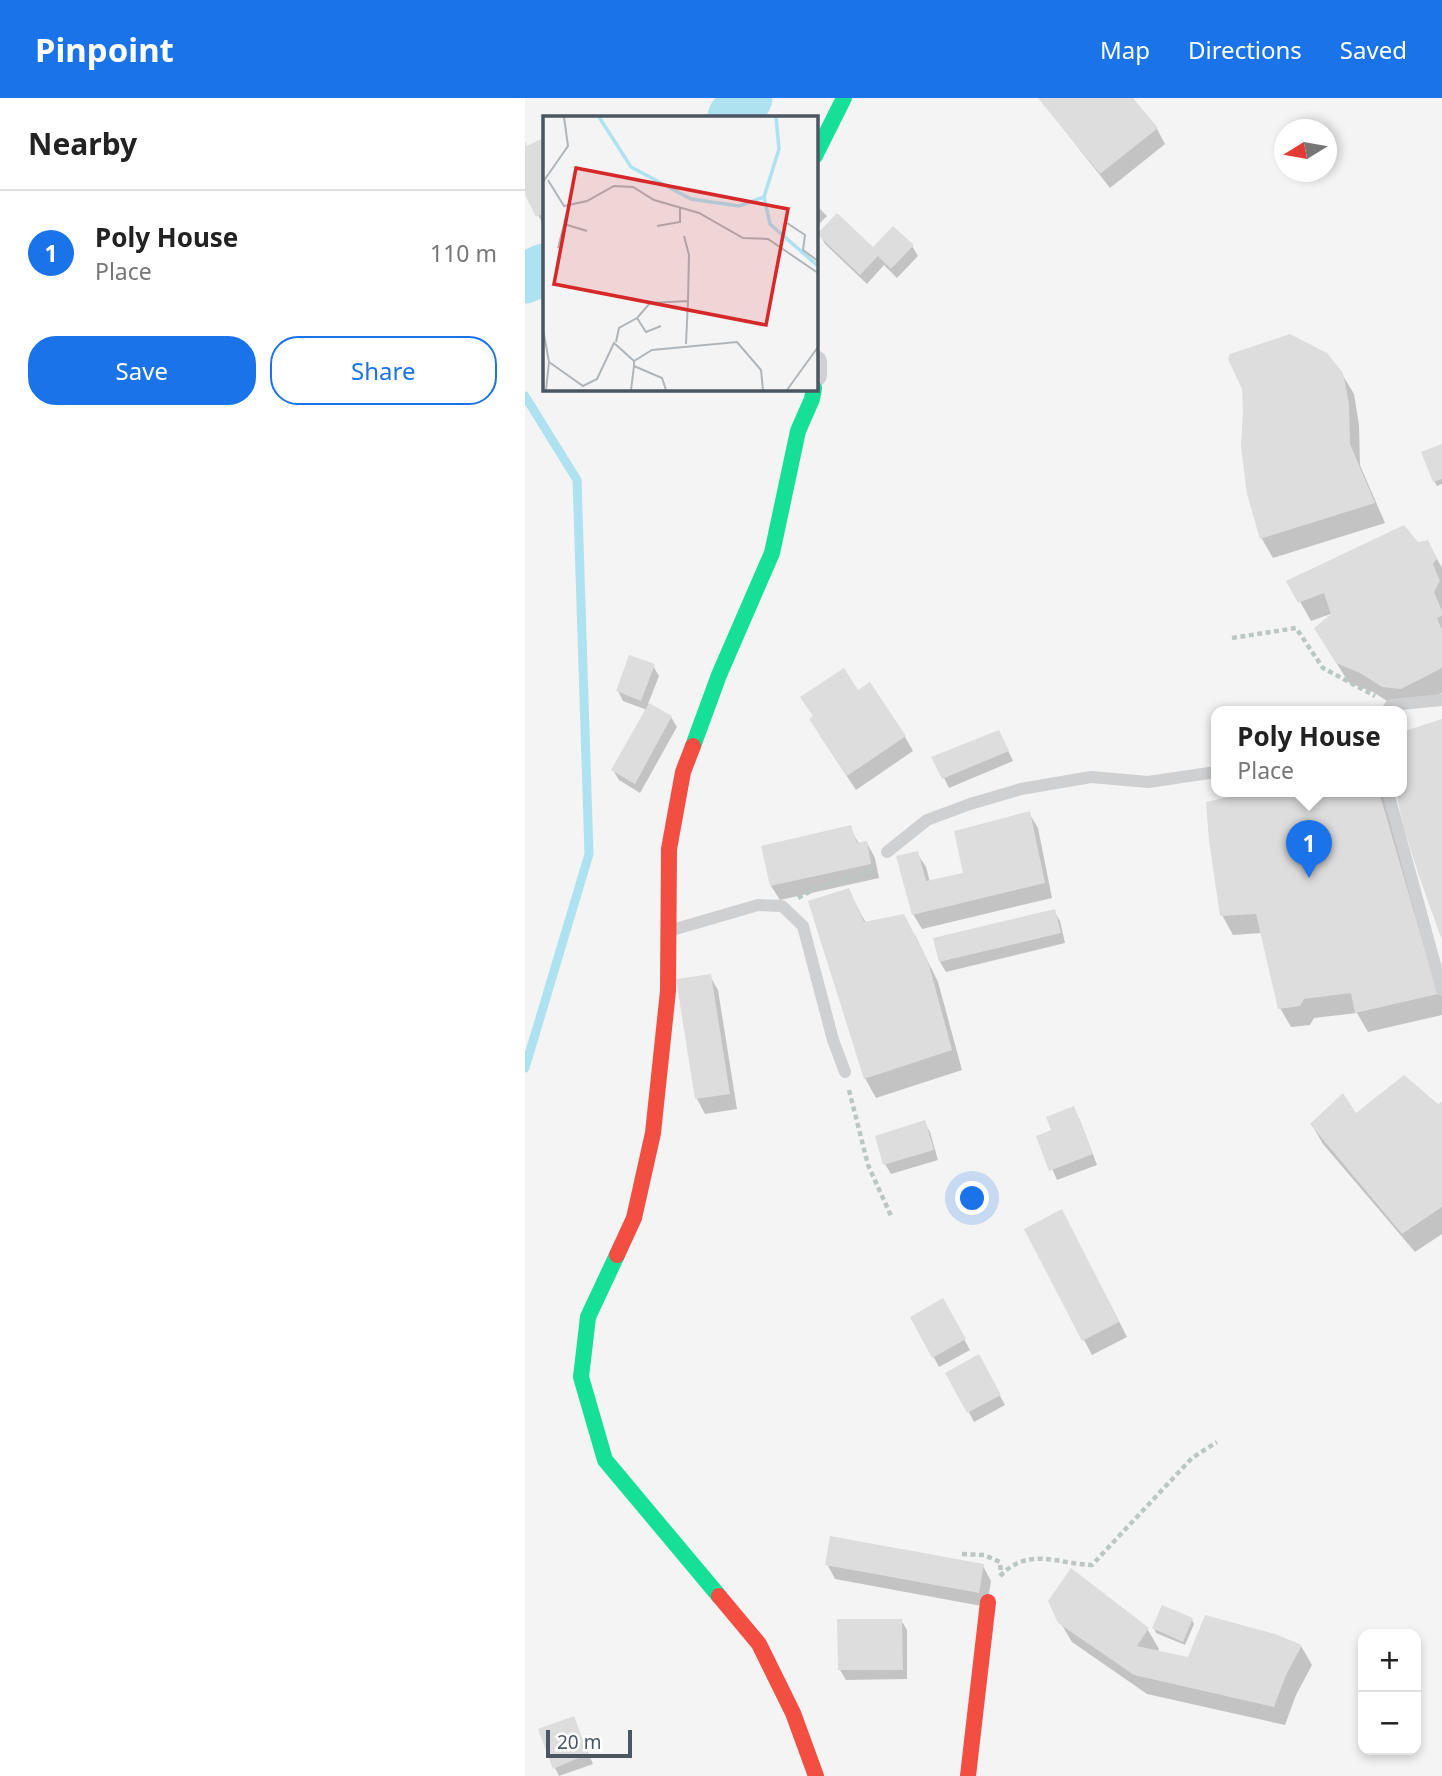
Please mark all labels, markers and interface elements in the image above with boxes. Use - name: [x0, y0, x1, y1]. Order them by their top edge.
- text: Pinpoint: [35, 27, 174, 72]
- text: Map: [1100, 33, 1150, 66]
- text: Directions: [1188, 33, 1302, 66]
- text: Saved: [1340, 33, 1407, 66]
- inset map: [543, 116, 817, 390]
- north arrow: [1274, 119, 1337, 182]
- text: Nearby: [28, 123, 137, 164]
- text: Poly House: [95, 219, 238, 255]
- text: 1: [44, 237, 58, 269]
- text: 110 m: [430, 237, 497, 269]
- text: Place: [95, 255, 152, 287]
- button: Save: [28, 336, 256, 405]
- button: Share: [270, 336, 497, 405]
- popup: [1211, 706, 1407, 797]
- text: Poly House: [1237, 718, 1381, 754]
- text: Place: [1237, 754, 1294, 786]
- pin: 1: [1286, 820, 1332, 878]
- your location: [955, 1181, 989, 1215]
- map controls: [1358, 1629, 1421, 1755]
- button: +: [1358, 1629, 1421, 1692]
- button: −: [1358, 1692, 1421, 1755]
- scale bar: [546, 1727, 632, 1759]
- text: 20 m: [557, 1729, 601, 1755]

